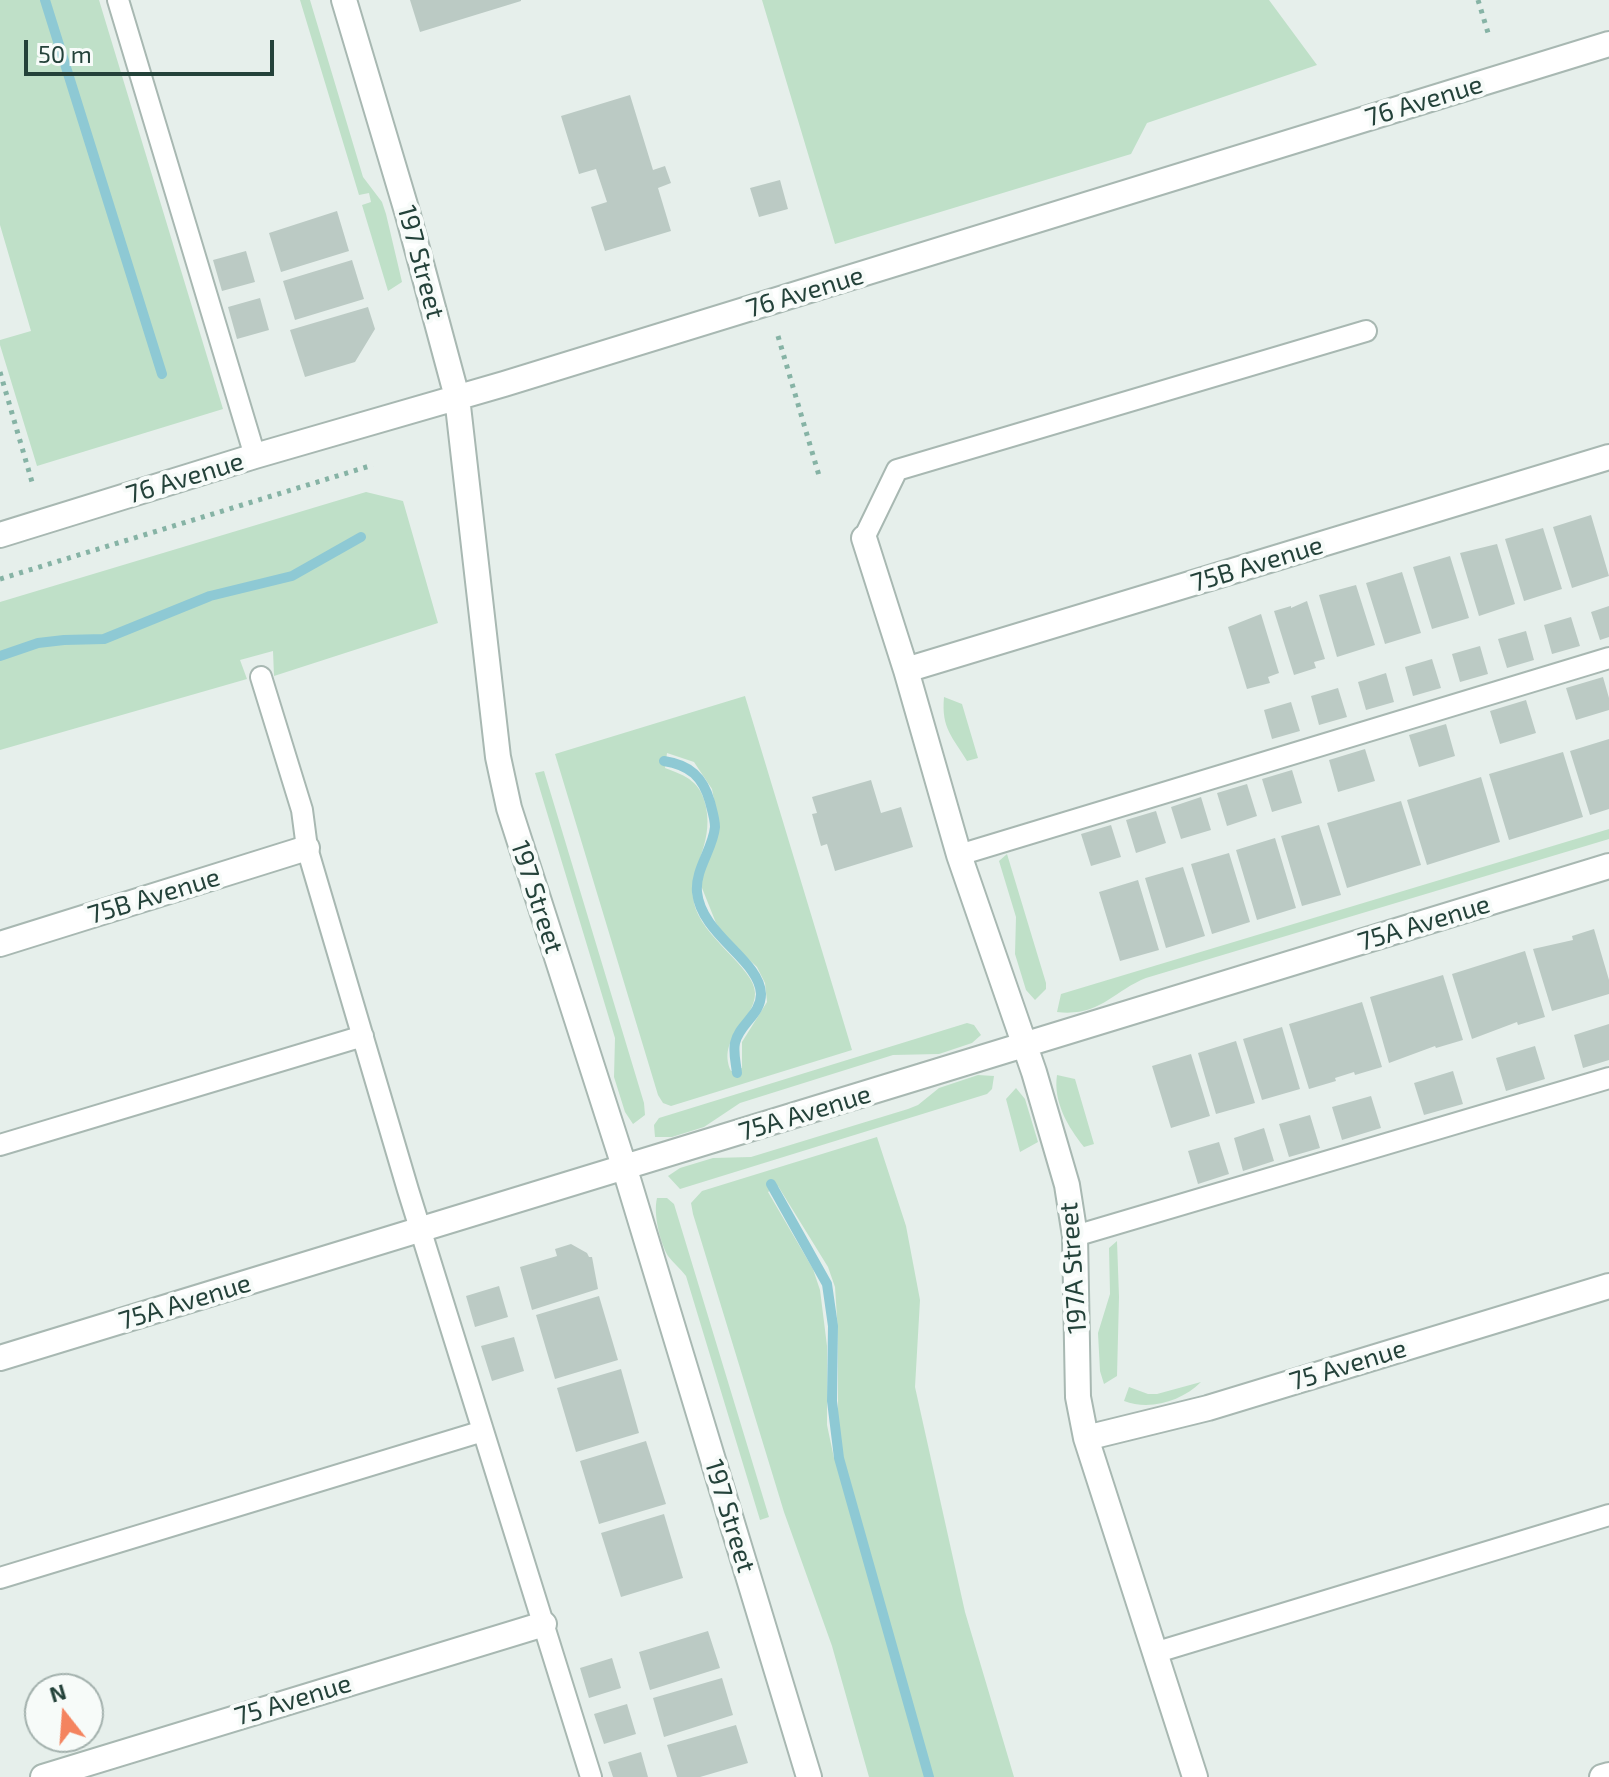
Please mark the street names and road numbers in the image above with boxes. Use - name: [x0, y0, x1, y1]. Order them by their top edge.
- street label: 76 Avenue: [1362, 68, 1486, 134]
- street label: 197 Street: [391, 202, 451, 322]
- street label: 76 Avenue: [743, 259, 867, 325]
- street label: 76 Avenue: [123, 445, 247, 511]
- street label: 75B Avenue: [1187, 529, 1327, 599]
- street label: 197 Street: [504, 837, 570, 957]
- street label: 75B Avenue: [84, 861, 224, 931]
- street label: 75A Avenue: [1354, 888, 1494, 958]
- street label: 75A Avenue: [735, 1078, 875, 1148]
- street label: 197A Street: [1053, 1201, 1093, 1335]
- street label: 75A Avenue: [115, 1267, 255, 1337]
- street label: 75 Avenue: [1286, 1333, 1410, 1397]
- street label: 197 Street: [698, 1456, 762, 1576]
- street label: 75 Avenue: [231, 1668, 355, 1732]

